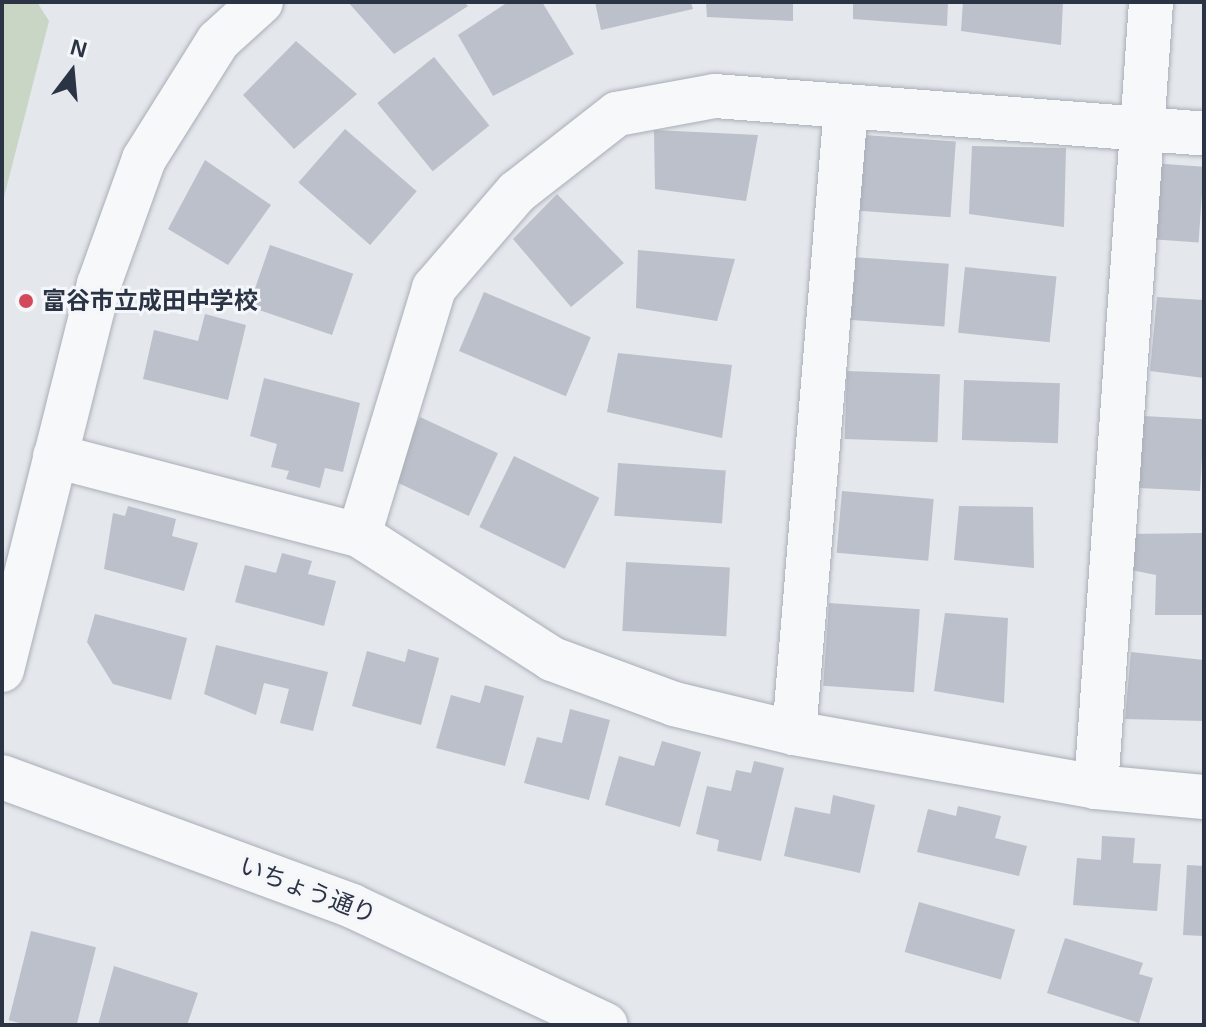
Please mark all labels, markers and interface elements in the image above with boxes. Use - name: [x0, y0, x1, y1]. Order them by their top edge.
- north arrow: [32, 32, 112, 112]
- text: N: [68, 34, 90, 63]
- place label: 富谷市立成田中学校: [42, 287, 258, 315]
- marker: 富谷市立成田中学校: [17, 292, 35, 310]
- street label: いちょう通り: [236, 851, 380, 929]

